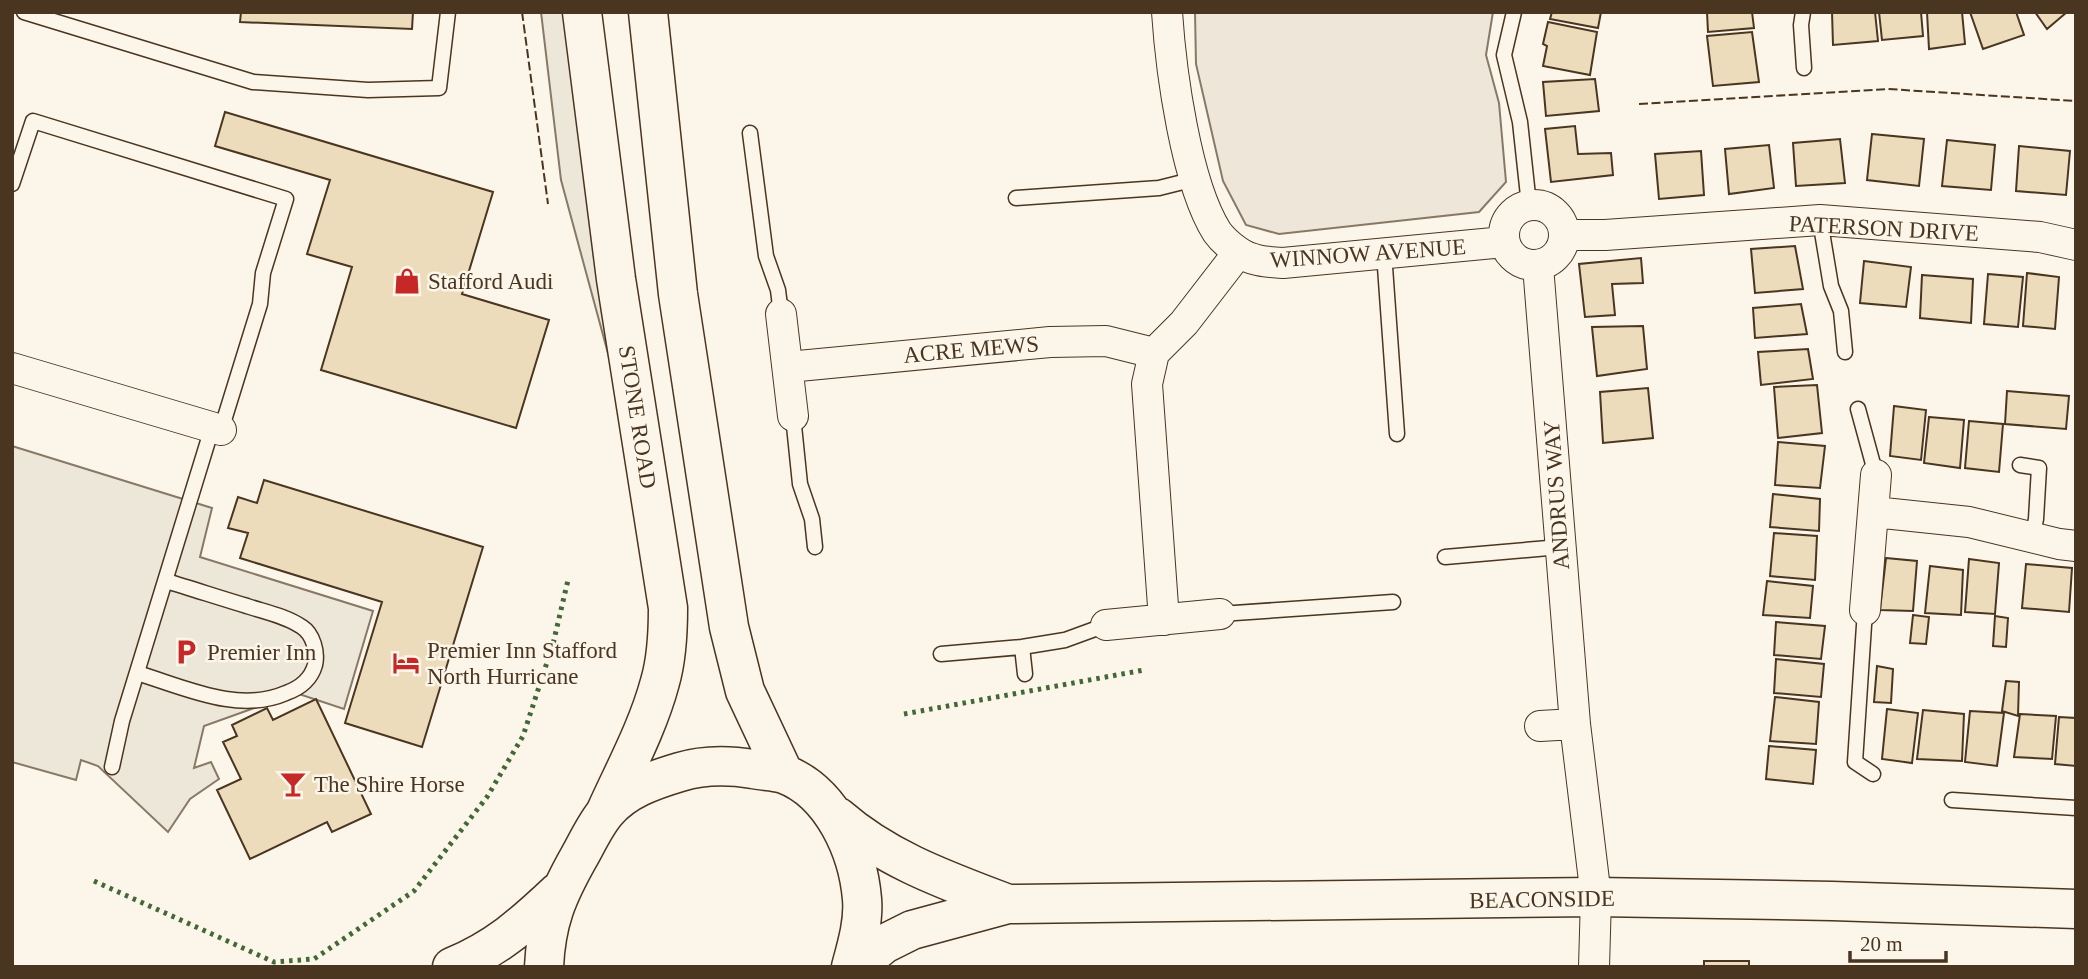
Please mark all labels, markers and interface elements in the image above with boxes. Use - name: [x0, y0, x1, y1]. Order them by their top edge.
- street label: PATERSON DRIVE: [1788, 211, 1980, 246]
- street label: WINNOW AVENUE: [1269, 234, 1467, 273]
- shop icon: Stafford Audi: [392, 266, 422, 296]
- place label: Stafford Audi: [428, 269, 553, 294]
- street label: ACRE MEWS: [902, 331, 1040, 368]
- street label: STONE ROAD: [614, 344, 661, 490]
- street label: ANDRUS WAY: [1539, 419, 1574, 571]
- parking icon: Premier Inn: [171, 637, 201, 667]
- place label: Premier Inn Stafford North Hurricane: [427, 638, 617, 689]
- place label: Premier Inn: [207, 640, 317, 665]
- hotel icon: Premier Inn Stafford North Hurricane: [391, 648, 421, 678]
- bar icon: The Shire Horse: [278, 769, 308, 799]
- place label: The Shire Horse: [314, 772, 465, 797]
- street label: BEACONSIDE: [1469, 886, 1615, 913]
- scale bar: [1850, 920, 1946, 964]
- text: 20 m: [1860, 932, 1903, 956]

